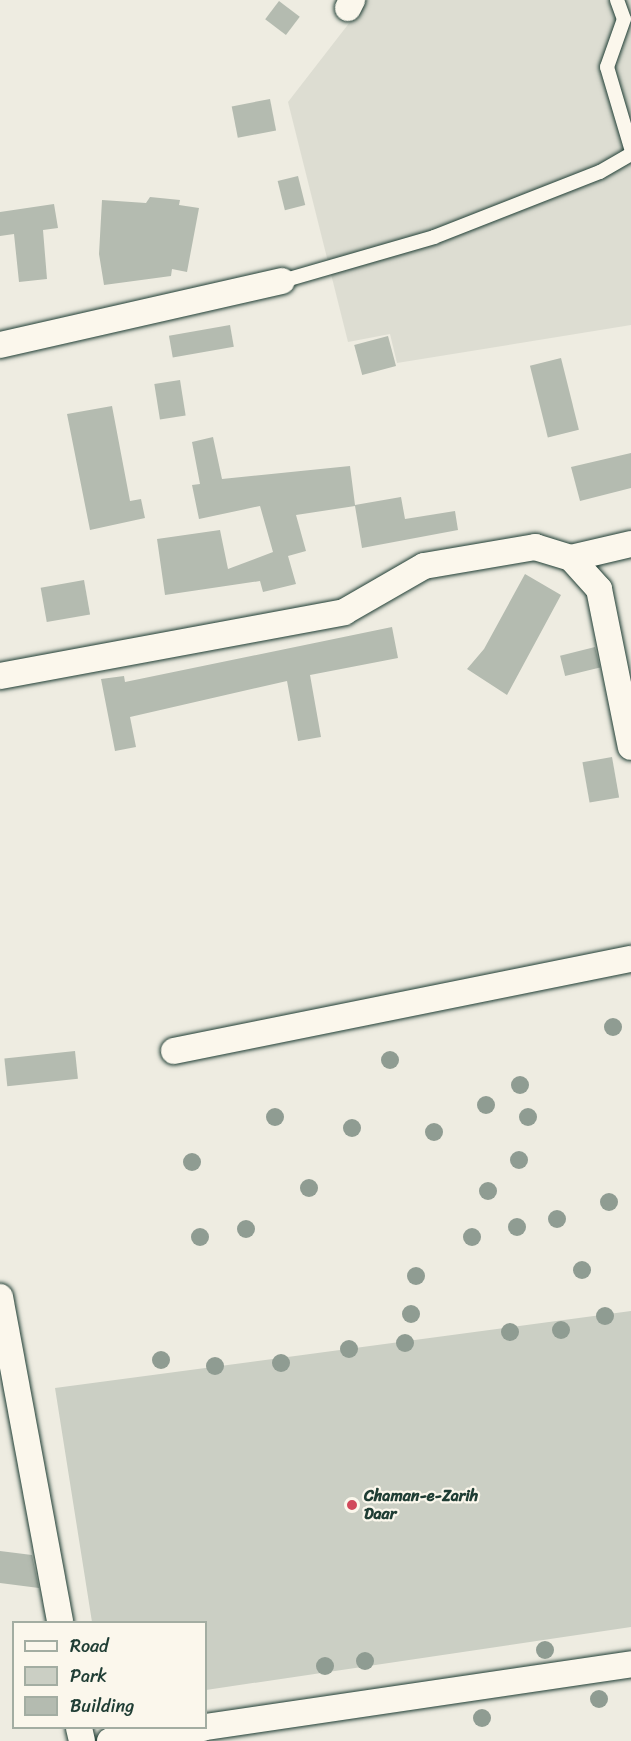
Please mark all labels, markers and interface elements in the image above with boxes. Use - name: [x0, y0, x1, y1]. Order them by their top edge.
- place label: Chaman-e-Zarih Daar: [364, 1486, 478, 1524]
- marker: Chaman-e-Zarih Daar: [345, 1498, 359, 1512]
- legend: [12, 1621, 207, 1729]
- text: Road: [70, 1630, 109, 1662]
- text: Park: [70, 1660, 107, 1692]
- text: Building: [70, 1690, 134, 1722]

